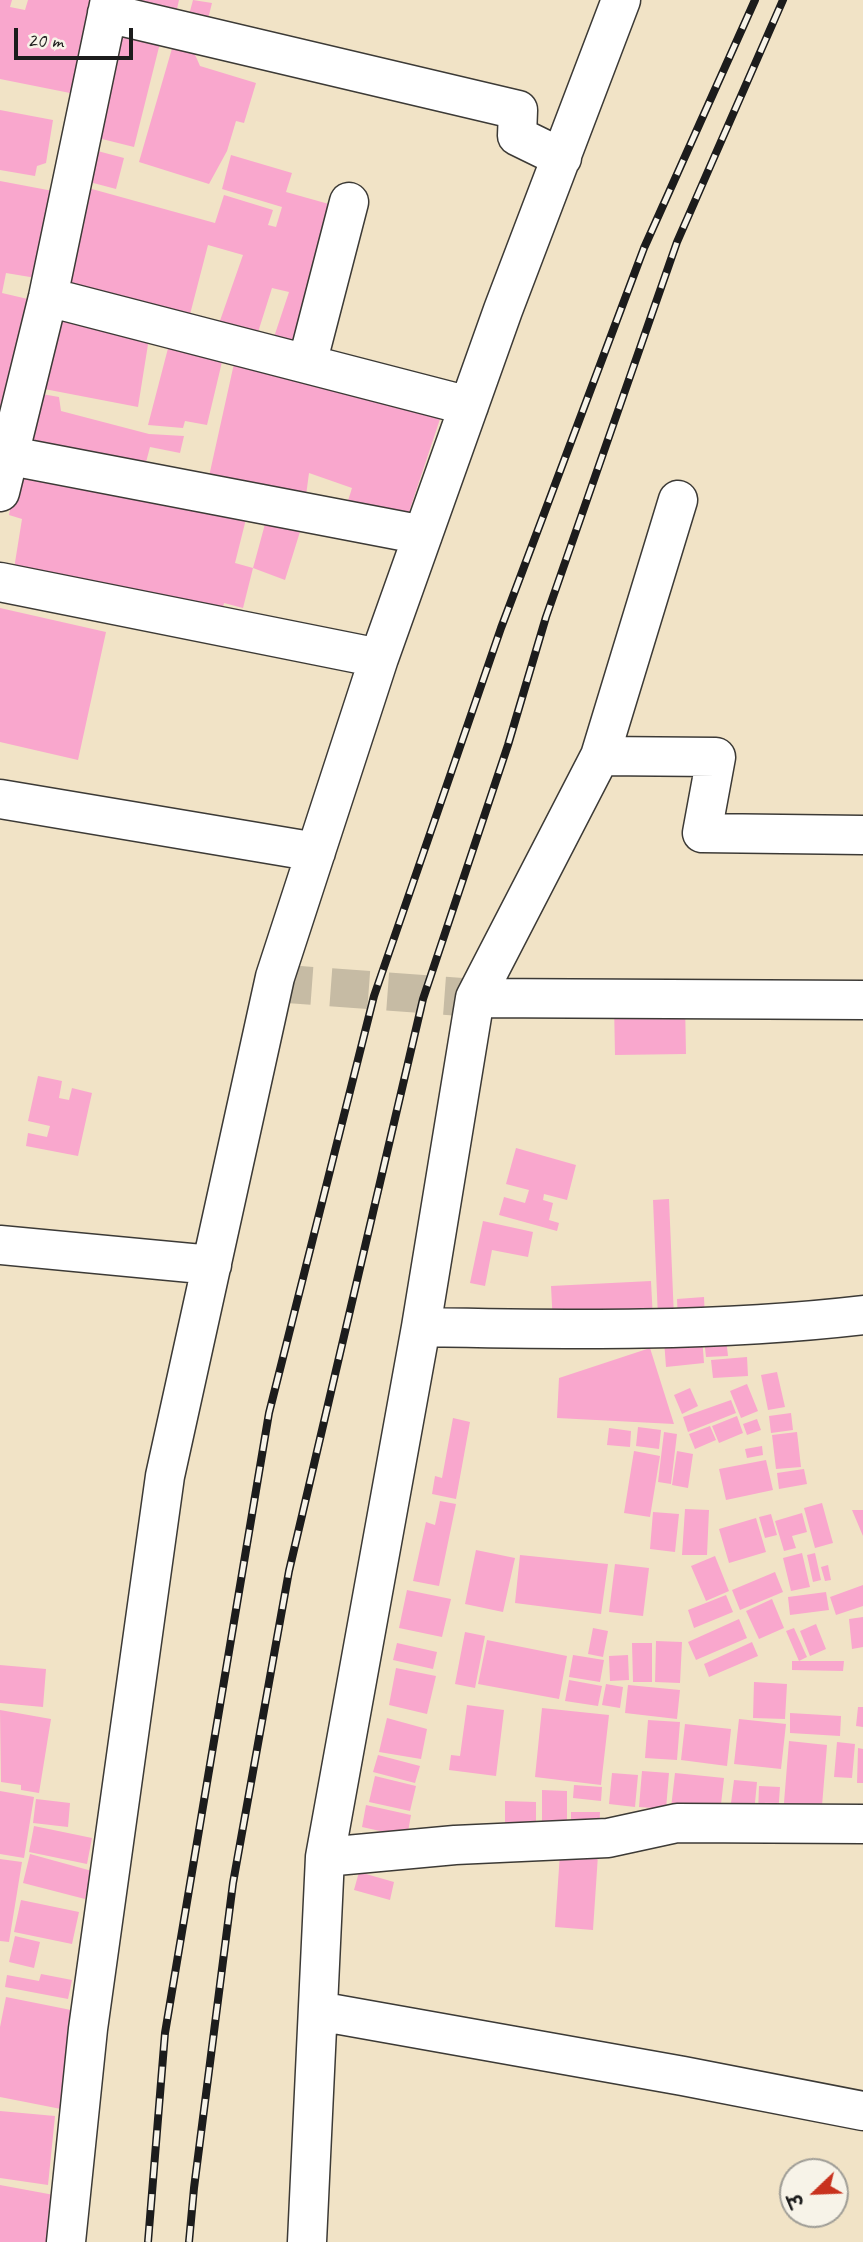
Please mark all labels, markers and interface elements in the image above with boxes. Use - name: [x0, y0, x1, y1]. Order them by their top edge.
- scale bar: [18, 14, 136, 58]
- text: 20 m: [27, 27, 63, 53]
- north arrow: [779, 2158, 849, 2228]
- text: उ: [783, 2190, 810, 2211]

